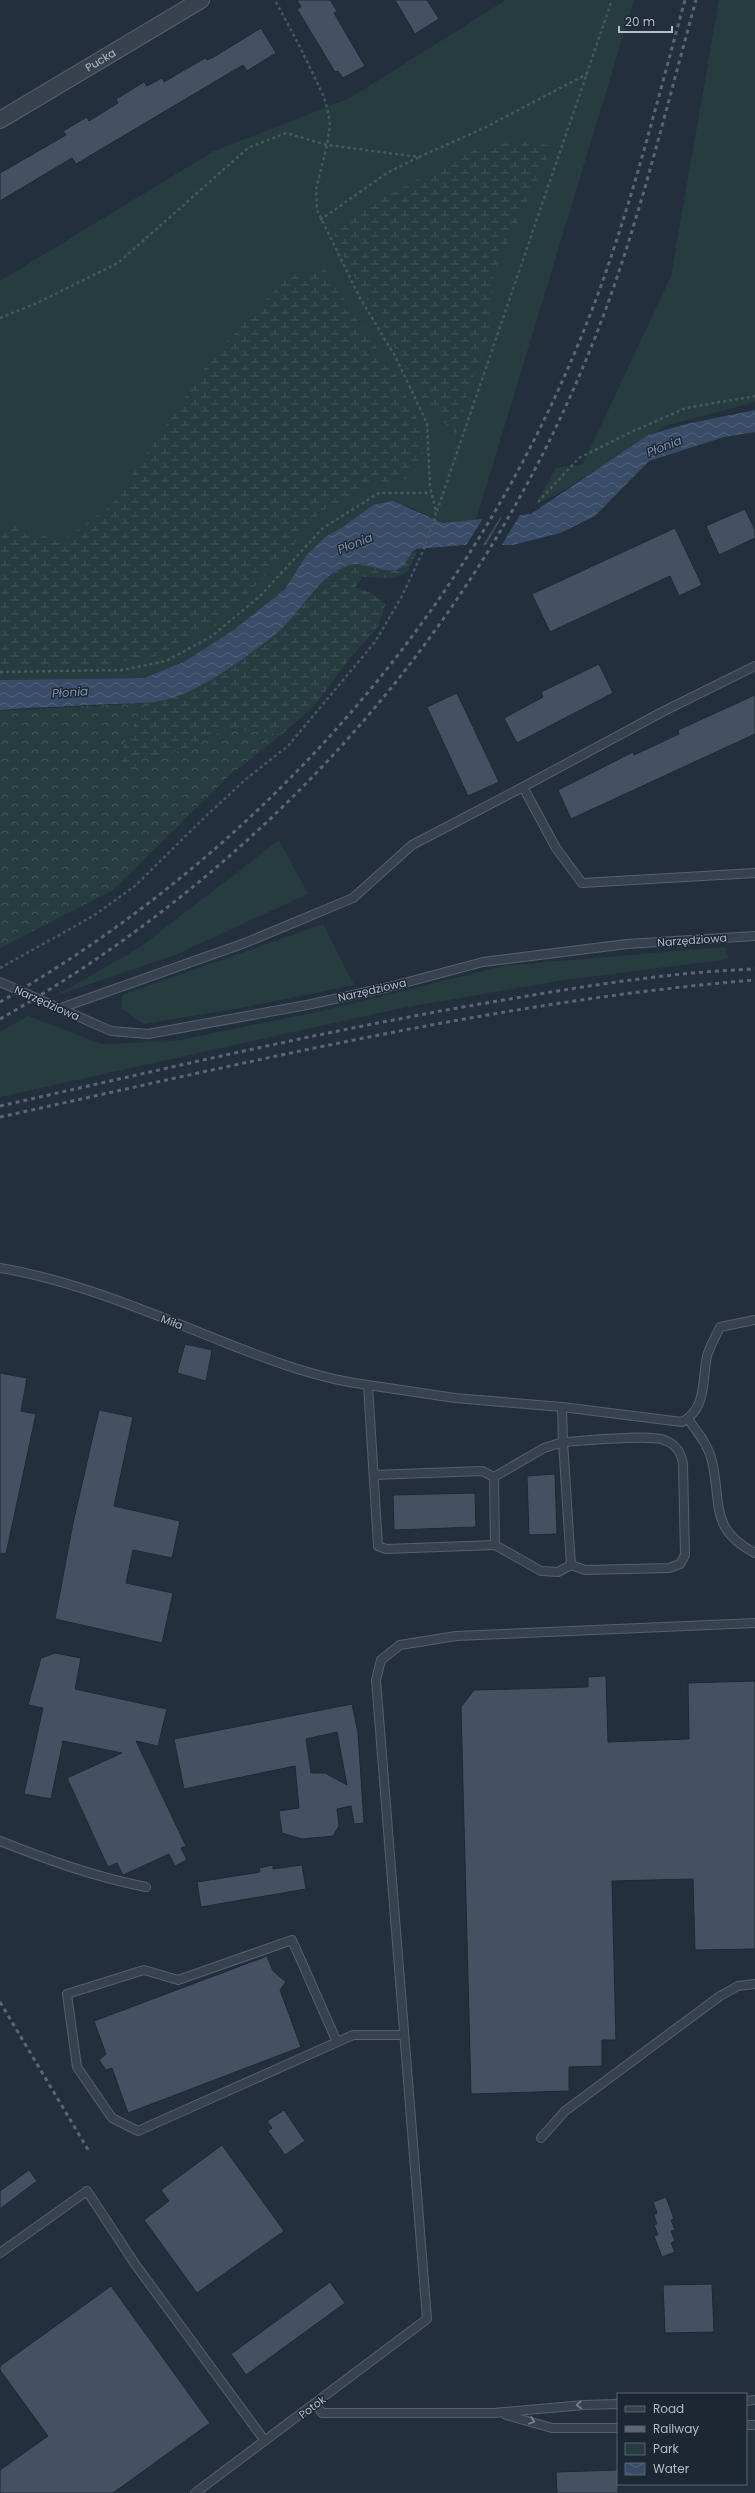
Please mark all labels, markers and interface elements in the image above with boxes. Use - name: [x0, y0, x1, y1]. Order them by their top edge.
- scale bar: [619, 8, 672, 34]
- text: 20 m: [625, 13, 655, 30]
- street label: Pucka: [82, 45, 119, 75]
- water label: Płonia: [644, 432, 684, 460]
- water label: Płonia: [335, 528, 375, 558]
- water label: Płonia: [51, 682, 89, 702]
- street label: Narzędziowa: [657, 930, 727, 950]
- street label: Narzędziowa: [336, 974, 408, 1006]
- street label: Narzędziowa: [12, 982, 82, 1024]
- street label: Miła: [159, 1311, 185, 1333]
- street label: Potok: [295, 2391, 329, 2422]
- legend: [617, 2393, 747, 2485]
- text: Road: [653, 2400, 684, 2417]
- one-way arrow: [576, 2401, 582, 2410]
- one-way arrow: [528, 2417, 535, 2425]
- text: Railway: [653, 2420, 699, 2437]
- text: Park: [653, 2440, 680, 2457]
- text: Water: [653, 2460, 690, 2477]

